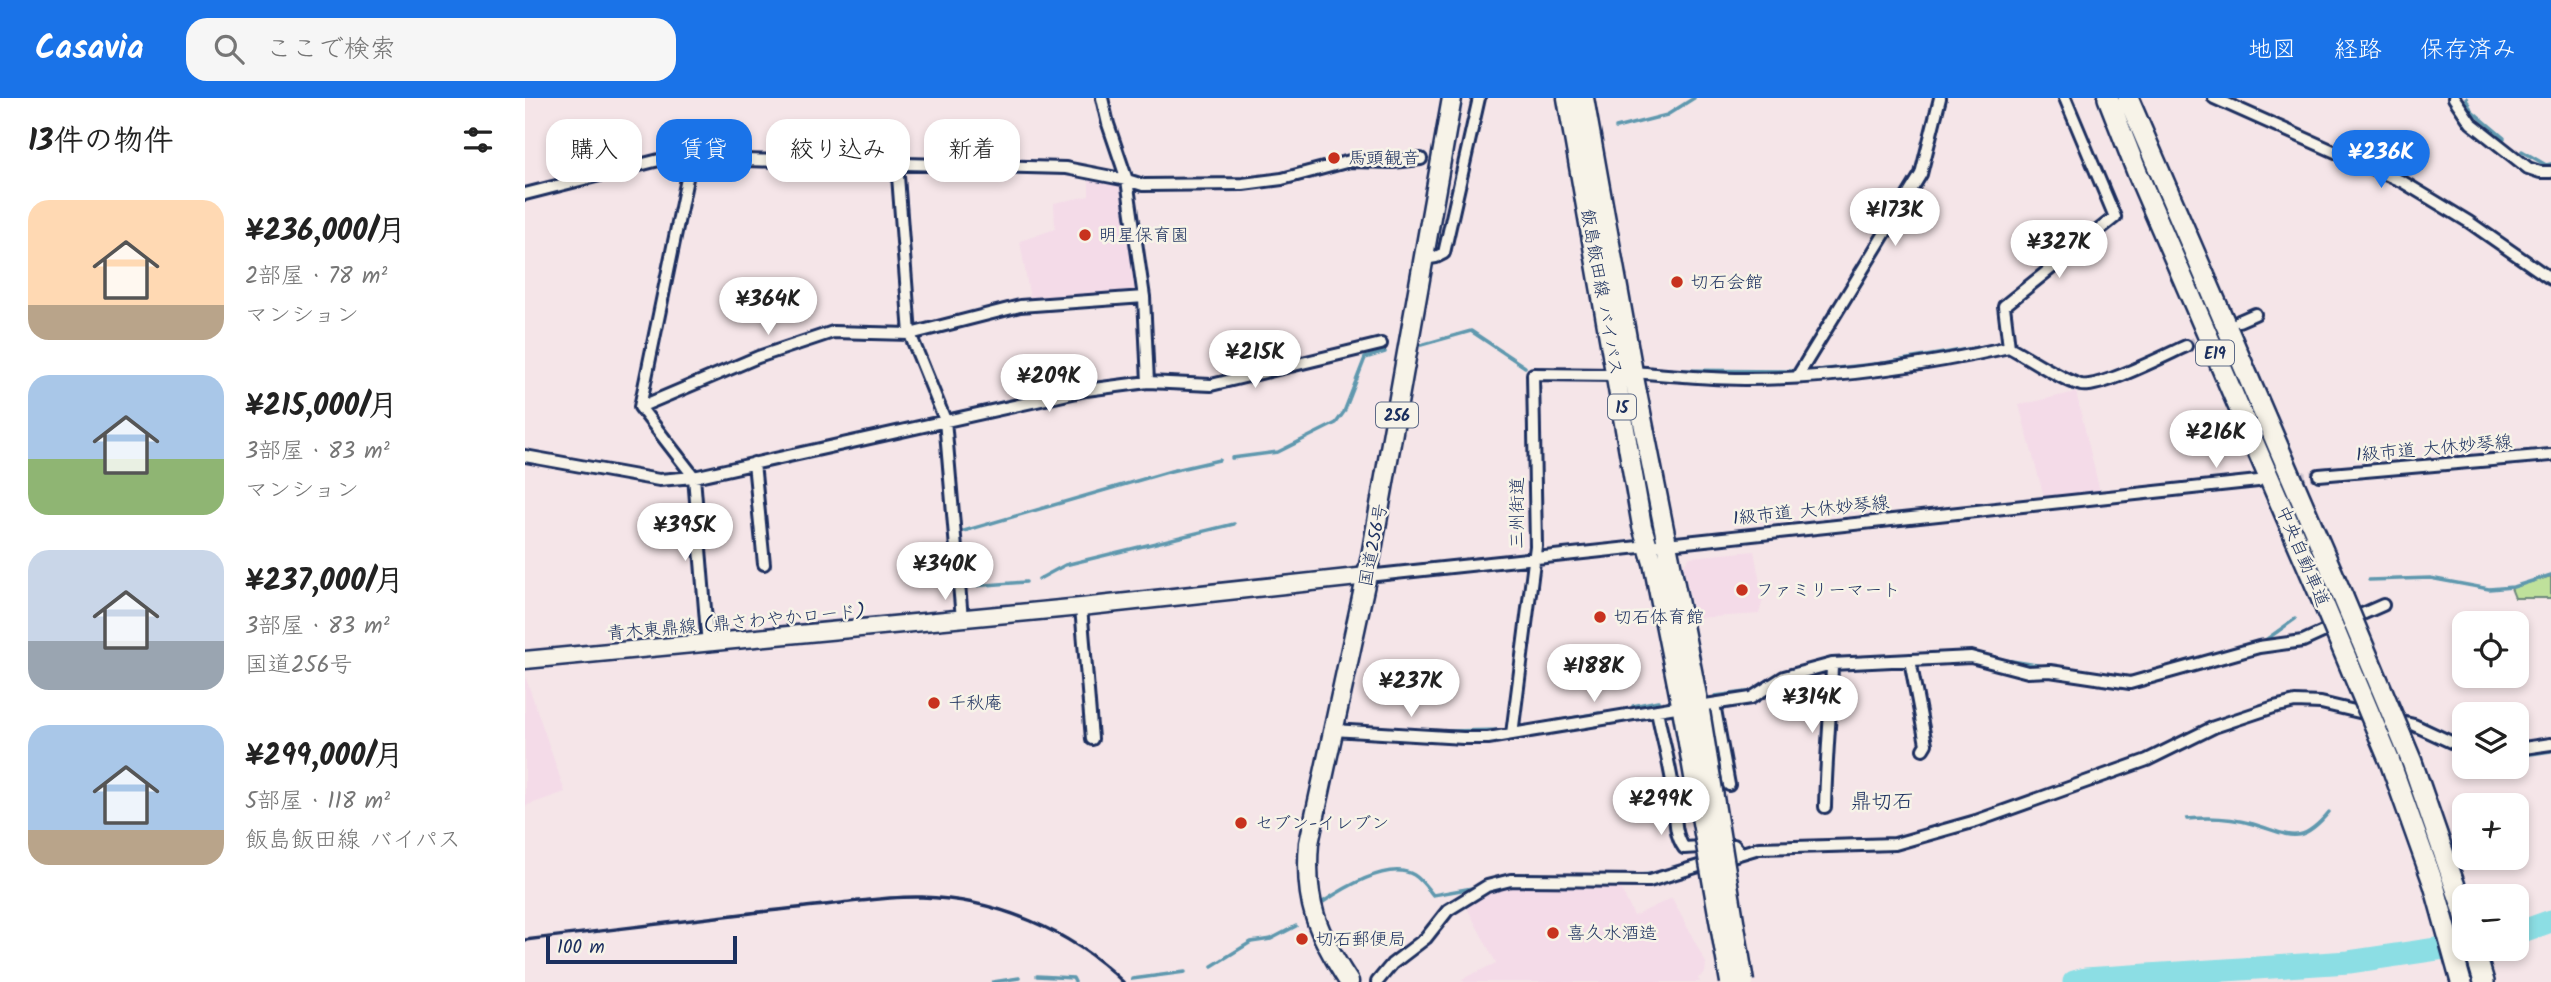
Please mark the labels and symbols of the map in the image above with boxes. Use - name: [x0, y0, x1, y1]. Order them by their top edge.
- pin: ¥236K: [2332, 130, 2430, 190]
- place label: 馬頭観音: [1348, 145, 1420, 174]
- marker: 馬頭観音: [1326, 150, 1342, 166]
- pin: ¥173K: [1846, 188, 1944, 248]
- street label: 飯島飯田線 バイパス: [1572, 207, 1629, 378]
- pin: ¥327K: [2010, 220, 2108, 280]
- place label: 明星保育園: [1099, 222, 1189, 251]
- marker: 明星保育園: [1077, 227, 1093, 243]
- place label: 切石会館: [1691, 269, 1763, 298]
- marker: 切石会館: [1669, 274, 1685, 290]
- pin: ¥364K: [719, 278, 817, 337]
- pin: ¥215K: [1206, 330, 1304, 390]
- road number: E19: [2196, 341, 2234, 366]
- pin: ¥209K: [1000, 354, 1098, 414]
- road number: 15: [1608, 394, 1636, 420]
- road number: 256: [1376, 402, 1418, 428]
- pin: ¥216K: [2167, 410, 2265, 470]
- street label: 1級市道 大休妙琴線: [2355, 428, 2514, 471]
- street label: 三州街道: [1504, 477, 1533, 549]
- street label: 1級市道 大休妙琴線: [1732, 489, 1891, 534]
- street label: 国道256号: [1352, 501, 1397, 589]
- street label: 中央自動車道: [2267, 501, 2336, 612]
- pin: ¥395K: [636, 504, 734, 563]
- pin: ¥340K: [896, 542, 994, 602]
- place label: ファミリーマート: [1756, 577, 1900, 606]
- marker: ファミリーマート: [1734, 582, 1750, 598]
- street label: 青木東鼎線 (鼎さわやかロード): [606, 598, 866, 649]
- place label: 切石体育館: [1614, 604, 1704, 633]
- marker: 切石体育館: [1592, 609, 1608, 625]
- pin: ¥188K: [1545, 644, 1643, 704]
- pin: ¥237K: [1362, 660, 1460, 719]
- pin: ¥314K: [1763, 676, 1861, 735]
- place label: 千秋庵: [948, 690, 1002, 719]
- marker: 千秋庵: [926, 695, 942, 711]
- pin: ¥299K: [1612, 778, 1710, 837]
- district label: 鼎切石: [1851, 786, 1914, 819]
- place label: セブン-イレブン: [1255, 810, 1389, 839]
- marker: セブン-イレブン: [1233, 815, 1249, 831]
- place label: 喜久水酒造: [1567, 920, 1657, 949]
- marker: 喜久水酒造: [1545, 925, 1561, 941]
- place label: 切石郵便局: [1316, 926, 1406, 955]
- marker: 切石郵便局: [1294, 931, 1310, 947]
- scale bar: [546, 933, 737, 965]

